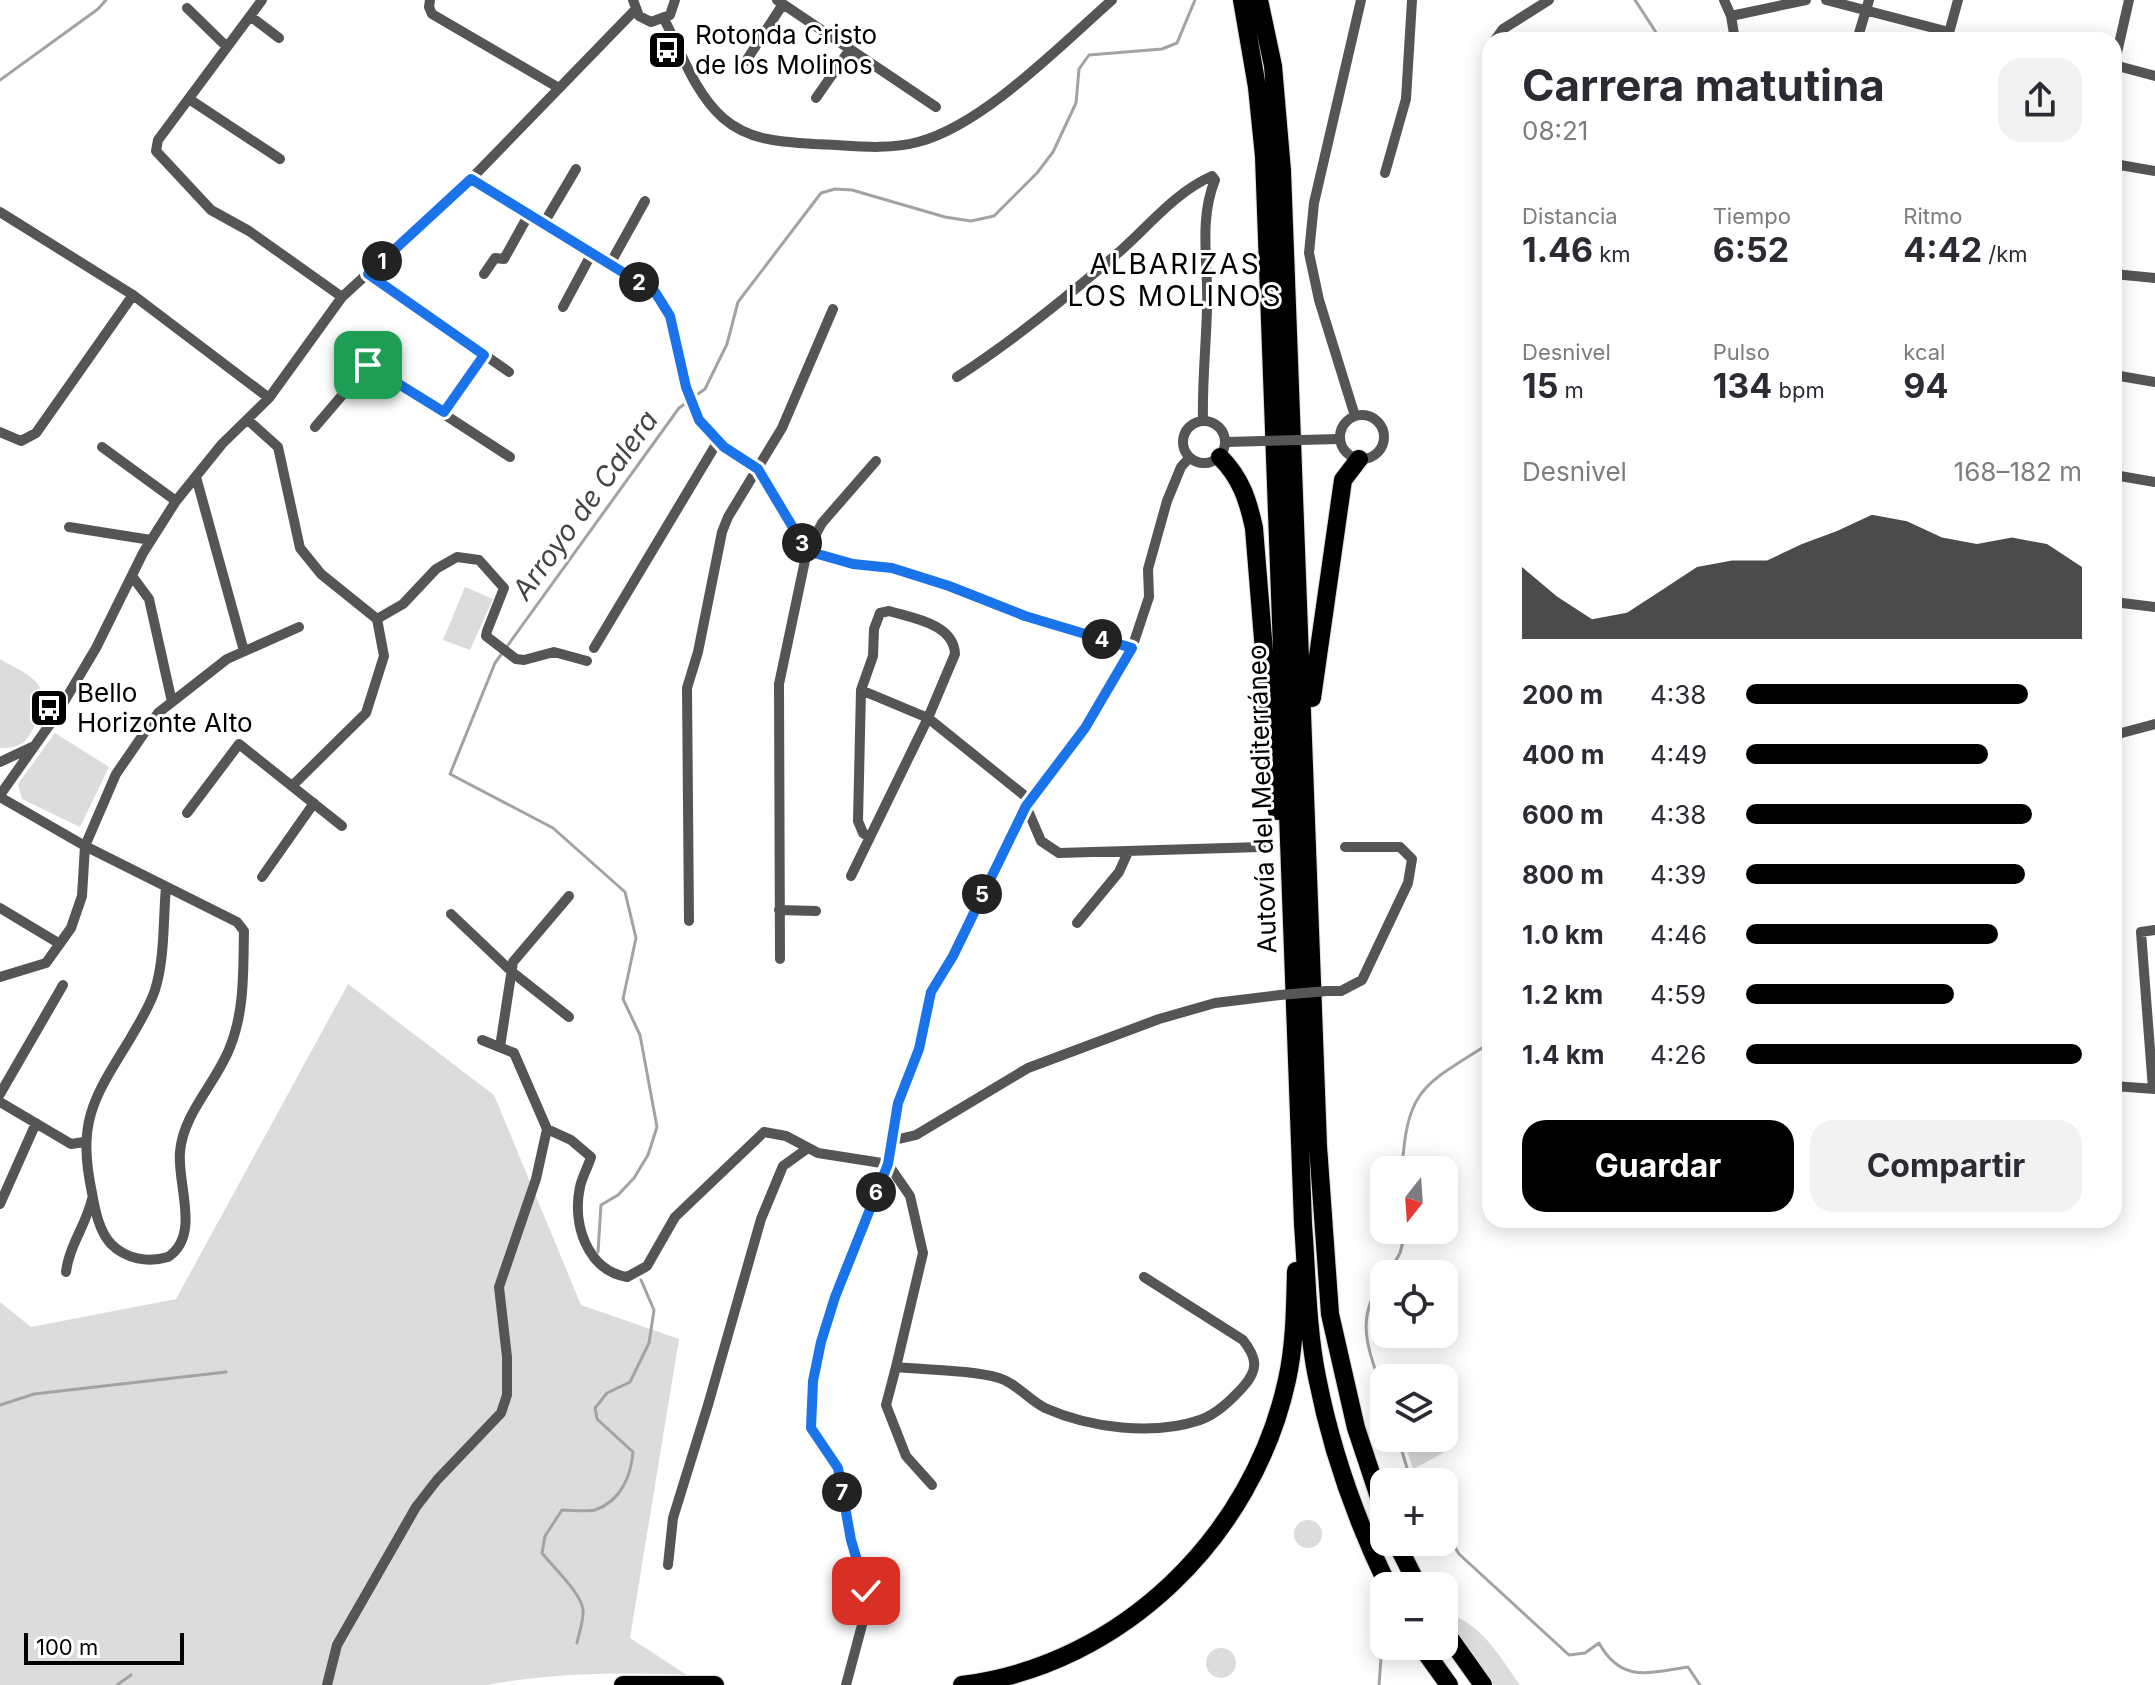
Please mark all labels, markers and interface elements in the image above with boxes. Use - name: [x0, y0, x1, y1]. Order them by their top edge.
- place label: Rotonda Cristo de los Molinos: [695, 19, 877, 80]
- bus stop icon: Rotonda Cristo de los Molinos: [646, 29, 688, 71]
- text: Carrera matutina: [1522, 58, 1885, 112]
- button: share: [1998, 58, 2082, 142]
- text: 08:21: [1522, 115, 1588, 146]
- text: Distancia: [1522, 203, 1618, 229]
- text: Tiempo: [1713, 203, 1791, 229]
- text: Ritmo: [1903, 203, 1962, 229]
- text: 1.46: [1522, 229, 1593, 270]
- text: 6:52: [1713, 229, 1789, 270]
- text: 4:42: [1903, 229, 1982, 270]
- pin: 1: [362, 241, 402, 281]
- text: km: [1593, 241, 1631, 267]
- text: /km: [1982, 241, 2028, 267]
- district label: ALBARIZAS LOS MOLINOS: [1068, 247, 1282, 313]
- text: 1: [377, 248, 387, 274]
- pin: 2: [619, 262, 659, 302]
- text: 2: [632, 269, 646, 295]
- pin: [334, 331, 402, 399]
- text: Desnivel: [1522, 339, 1611, 365]
- text: Pulso: [1713, 339, 1770, 365]
- text: kcal: [1903, 339, 1945, 365]
- icon: arrive: [346, 343, 390, 387]
- text: 15: [1522, 365, 1558, 406]
- text: 134: [1713, 365, 1772, 406]
- text: 94: [1903, 365, 1948, 406]
- text: m: [1558, 377, 1584, 403]
- text: bpm: [1772, 377, 1825, 403]
- water label: Arroyo de Calera: [504, 404, 665, 607]
- text: Desnivel: [1522, 456, 1627, 487]
- text: 168–182 m: [1954, 456, 2082, 487]
- pin: 3: [782, 523, 822, 563]
- text: 3: [795, 530, 809, 556]
- pin: 4: [1082, 619, 1122, 659]
- text: 4: [1095, 626, 1109, 652]
- street label: Autovía del Mediterráneo: [1241, 644, 1282, 954]
- place label: Bello Horizonte Alto: [77, 677, 253, 738]
- text: 200 m: [1522, 679, 1603, 710]
- text: 4:38: [1650, 679, 1706, 710]
- bus stop icon: Bello Horizonte Alto: [28, 687, 70, 729]
- text: 400 m: [1522, 739, 1605, 770]
- text: 4:49: [1650, 739, 1707, 770]
- text: 600 m: [1522, 799, 1604, 830]
- text: 4:38: [1650, 799, 1706, 830]
- text: 800 m: [1522, 859, 1604, 890]
- text: 4:39: [1650, 859, 1706, 890]
- pin: 5: [962, 874, 1002, 914]
- text: 5: [975, 881, 989, 907]
- text: 1.0 km: [1522, 919, 1604, 950]
- text: 4:46: [1650, 919, 1707, 950]
- text: 1.2 km: [1522, 979, 1603, 1010]
- text: 4:59: [1650, 979, 1706, 1010]
- text: 1.4 km: [1522, 1039, 1604, 1070]
- text: 4:26: [1650, 1039, 1706, 1070]
- button: Guardar: [1522, 1120, 1794, 1212]
- button: Compartir: [1810, 1120, 2082, 1212]
- north arrow: [1370, 1156, 1458, 1244]
- map controls: [1370, 1156, 1458, 1660]
- pin: 6: [856, 1172, 896, 1212]
- text: 6: [869, 1179, 883, 1205]
- button: locate: [1370, 1260, 1458, 1348]
- button: layers: [1370, 1364, 1458, 1452]
- button: +: [1370, 1468, 1458, 1556]
- pin: 7: [822, 1472, 862, 1512]
- text: 7: [836, 1479, 848, 1505]
- pin: [832, 1557, 900, 1625]
- icon: check: [844, 1569, 888, 1613]
- button: −: [1370, 1572, 1458, 1660]
- scale bar: [24, 1629, 184, 1665]
- text: 100 m: [36, 1634, 98, 1660]

